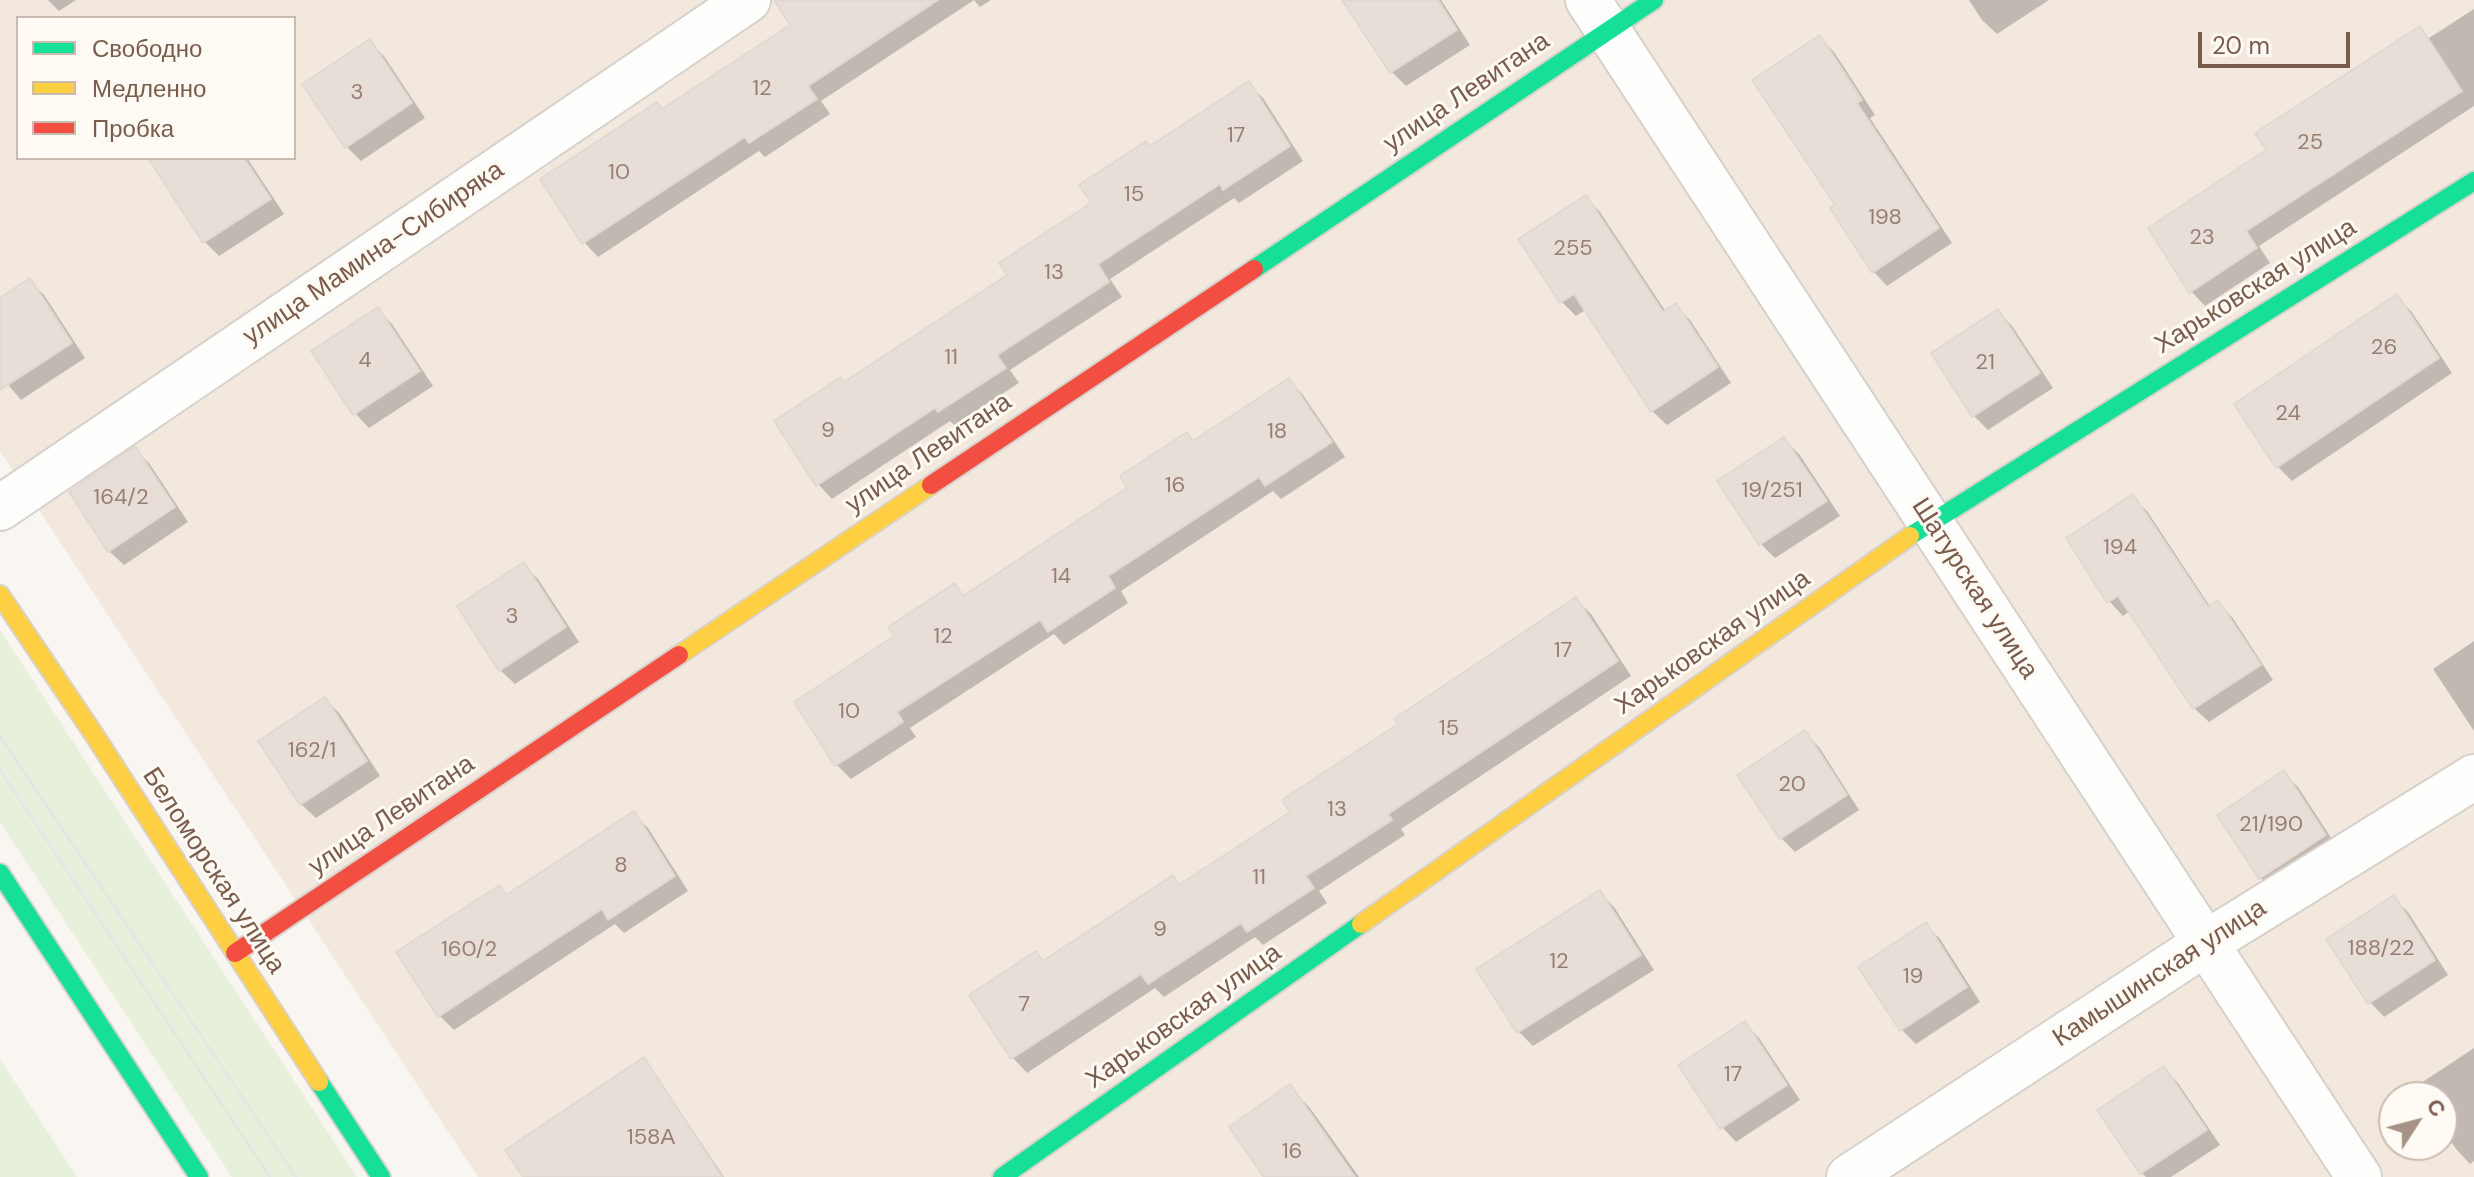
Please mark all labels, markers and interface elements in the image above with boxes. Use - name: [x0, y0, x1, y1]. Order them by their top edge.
- legend: [16, 16, 296, 160]
- scale bar: [2202, 16, 2354, 66]
- street label: улица Левитана: [1378, 26, 1556, 160]
- text: 20 m: [2212, 30, 2270, 61]
- text: Свободно: [92, 33, 202, 64]
- text: Медленно: [92, 73, 206, 104]
- house number: 12: [752, 76, 772, 102]
- house number: 3: [350, 80, 364, 106]
- text: Пробка: [92, 113, 174, 144]
- house number: 17: [1227, 123, 1245, 149]
- house number: 25: [2297, 130, 2323, 156]
- street label: улица Мамина-Сибиряка: [238, 155, 510, 353]
- house number: 10: [608, 160, 630, 186]
- house number: 15: [1124, 182, 1144, 208]
- house number: 198: [1868, 205, 1902, 231]
- street label: Харьковская улица: [2150, 212, 2362, 362]
- house number: 23: [2189, 225, 2215, 251]
- house number: 255: [1553, 236, 1593, 262]
- house number: 13: [1044, 260, 1064, 286]
- house number: 26: [2371, 335, 2397, 361]
- house number: 11: [944, 345, 958, 371]
- house number: 4: [358, 348, 372, 374]
- house number: 21: [1975, 350, 1995, 376]
- street label: улица Левитана: [840, 387, 1018, 521]
- house number: 24: [2275, 401, 2301, 427]
- house number: 9: [821, 418, 835, 444]
- house number: 18: [1267, 419, 1287, 445]
- house number: 16: [1165, 473, 1185, 499]
- house number: 19/251: [1741, 478, 1803, 504]
- house number: 164/2: [93, 485, 149, 511]
- street label: Шатурская улица: [1904, 493, 2044, 685]
- house number: 194: [2103, 535, 2137, 561]
- house number: 14: [1051, 564, 1071, 590]
- street label: Харьковская улица: [1609, 564, 1817, 722]
- house number: 3: [505, 604, 519, 630]
- house number: 12: [933, 624, 953, 650]
- house number: 17: [1554, 638, 1572, 664]
- house number: 10: [838, 699, 860, 725]
- house number: 15: [1439, 716, 1459, 742]
- house number: 162/1: [288, 738, 336, 764]
- street label: улица Левитана: [303, 749, 481, 883]
- street label: Беломорская улица: [135, 762, 291, 980]
- house number: 20: [1778, 772, 1806, 798]
- house number: 13: [1327, 797, 1347, 823]
- house number: 21/190: [2239, 812, 2303, 838]
- house number: 8: [614, 853, 628, 879]
- house number: 11: [1252, 865, 1266, 891]
- street label: Камышинская улица: [2048, 893, 2272, 1055]
- house number: 9: [1153, 917, 1167, 943]
- house number: 188/22: [2348, 936, 2414, 962]
- house number: 160/2: [441, 937, 497, 963]
- street label: Харьковская улица: [1080, 938, 1288, 1096]
- house number: 12: [1549, 949, 1569, 975]
- house number: 19: [1903, 964, 1923, 990]
- house number: 7: [1018, 992, 1030, 1018]
- house number: 17: [1724, 1062, 1742, 1088]
- north arrow: [2378, 1081, 2458, 1161]
- text: С: [2420, 1093, 2453, 1123]
- house number: 158А: [627, 1125, 675, 1151]
- house number: 16: [1282, 1139, 1302, 1165]

